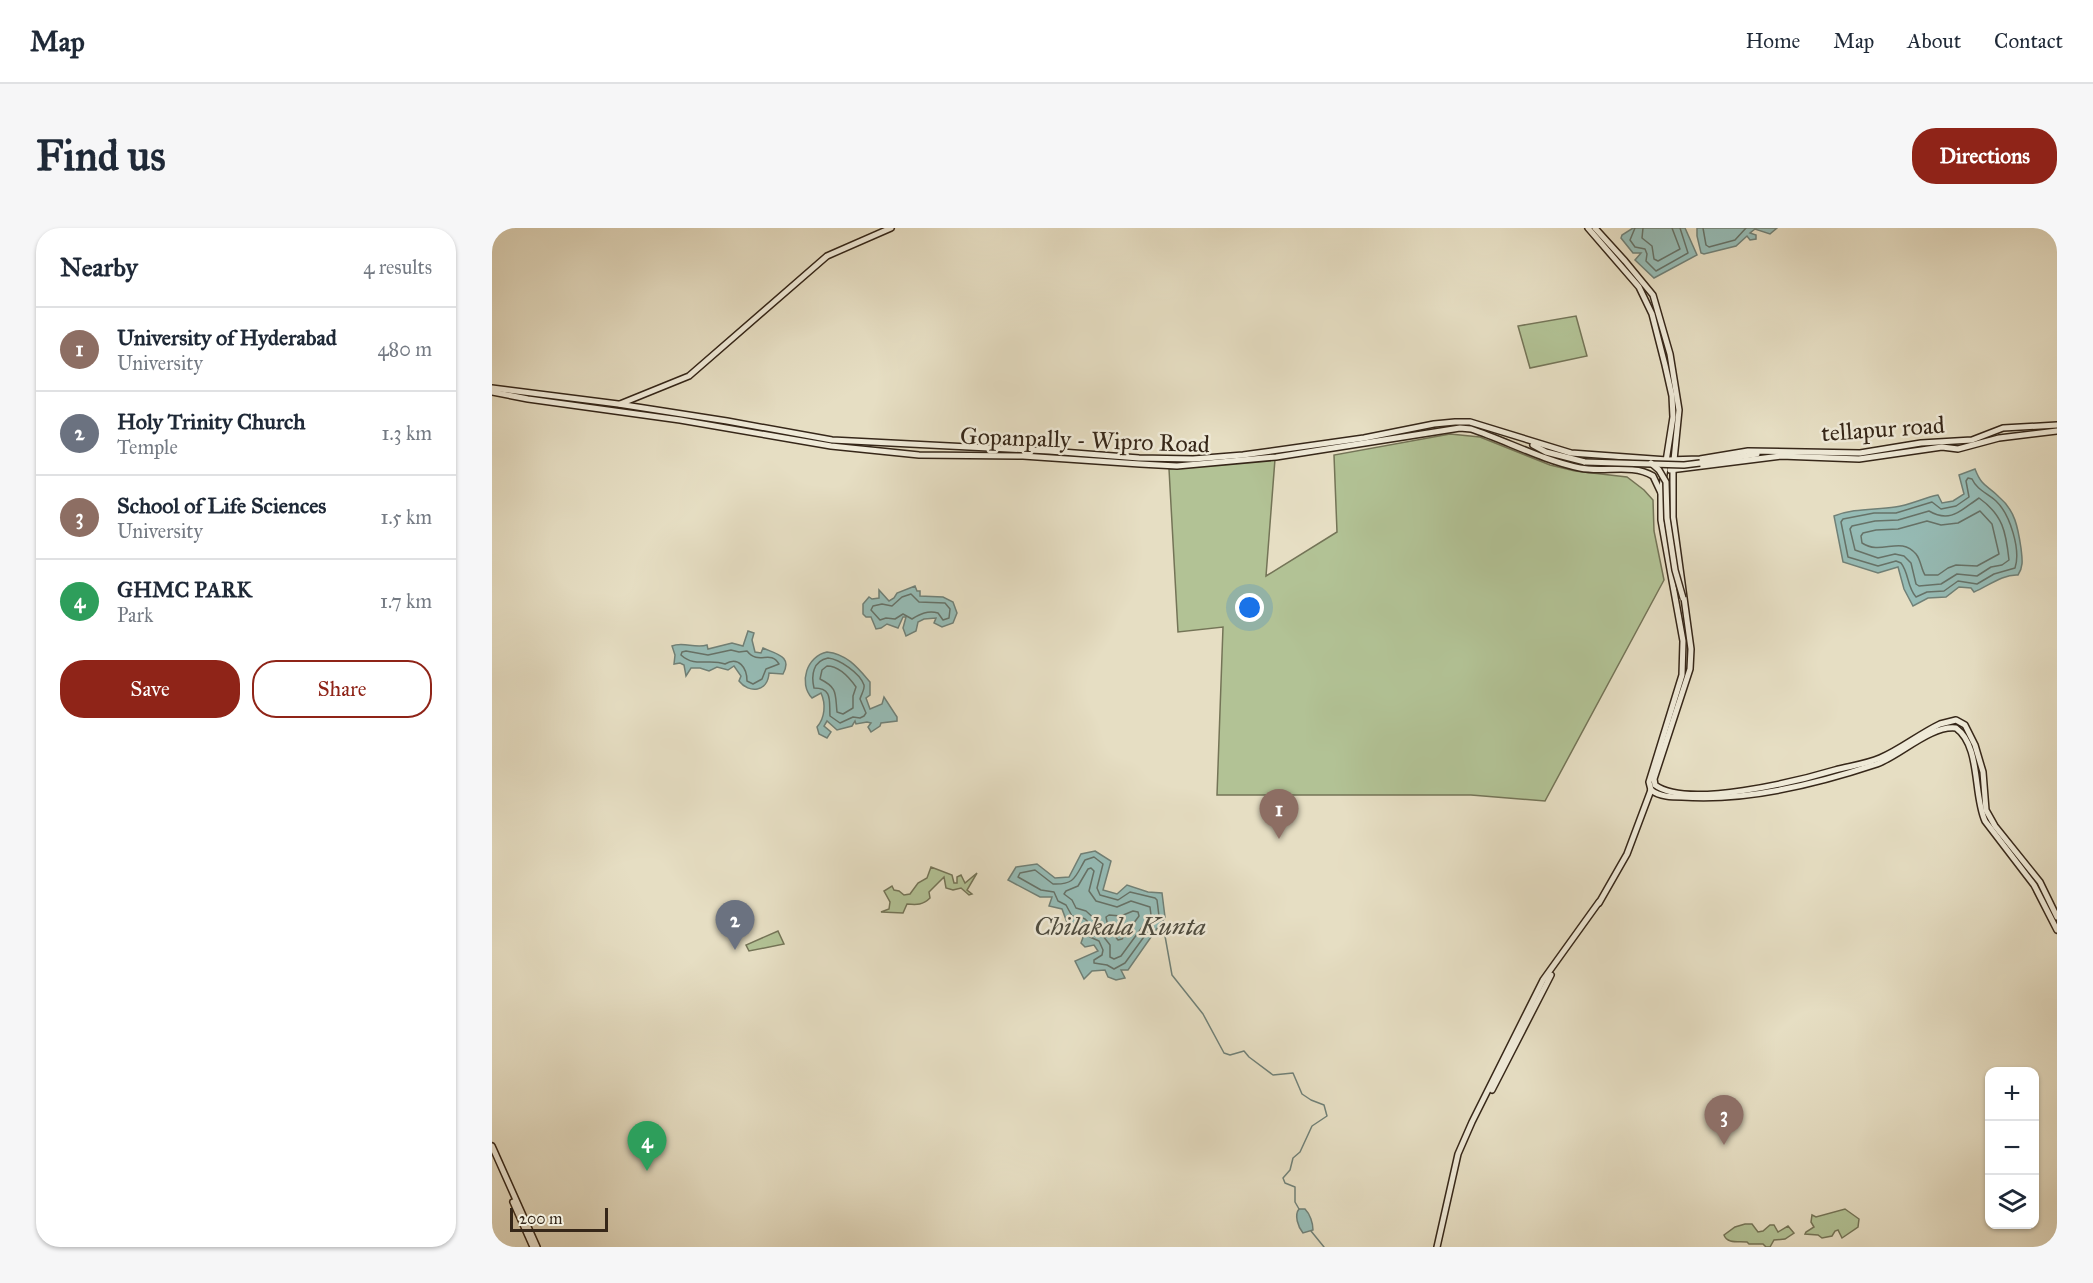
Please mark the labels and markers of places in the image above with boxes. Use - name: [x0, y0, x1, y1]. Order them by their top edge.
- pin: 1: [1260, 790, 1298, 839]
- pin: 2: [716, 900, 754, 950]
- pin: 3: [1704, 1096, 1744, 1145]
- pin: 4: [628, 1122, 666, 1171]

